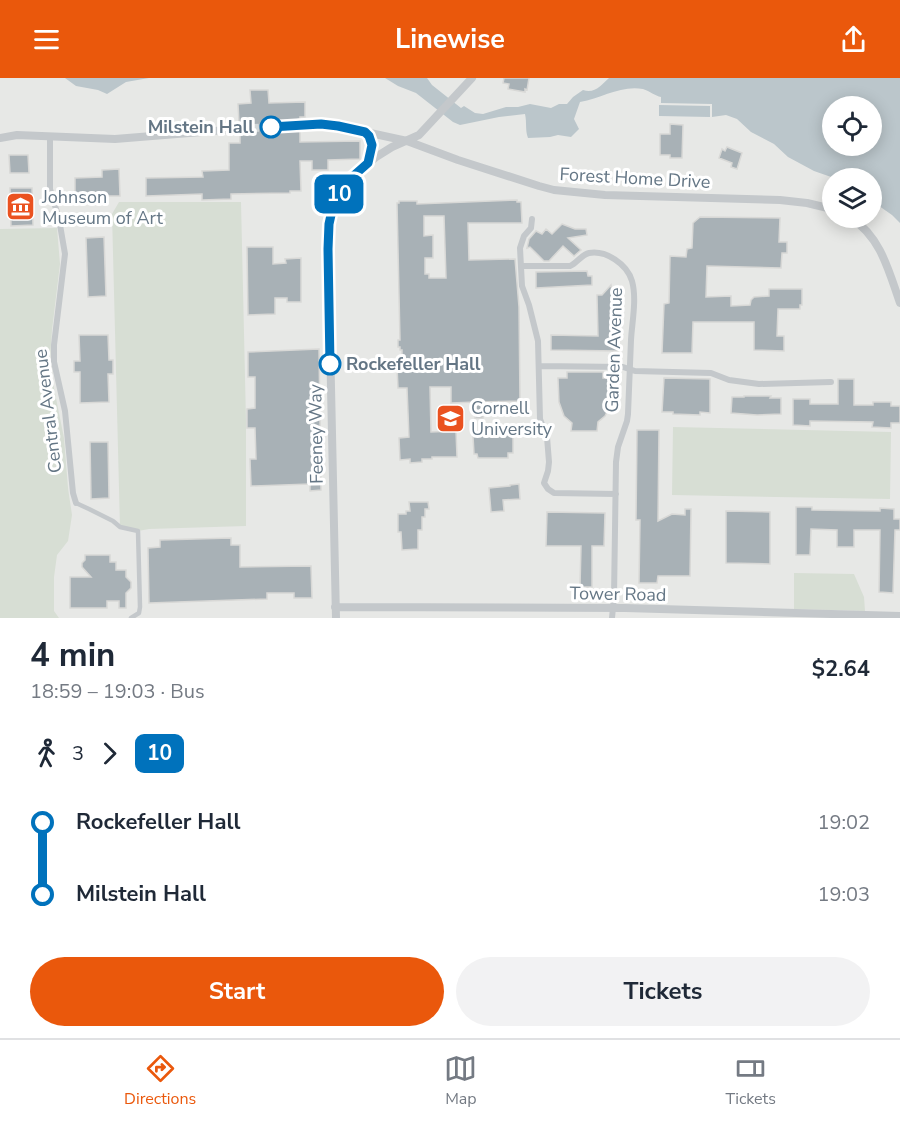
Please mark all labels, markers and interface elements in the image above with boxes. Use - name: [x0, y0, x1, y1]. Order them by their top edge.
- text: Linewise: [395, 21, 505, 58]
- icon: menu: [30, 23, 63, 56]
- icon: share: [837, 23, 870, 56]
- map controls: [822, 96, 882, 228]
- button: locate: [822, 96, 882, 156]
- place label: Milstein Hall: [148, 115, 254, 139]
- marker: Milstein Hall: [260, 116, 282, 138]
- street label: Forest Home Drive: [559, 162, 711, 194]
- button: layers: [822, 168, 882, 228]
- line badge: 10: [312, 174, 366, 214]
- text: 10: [326, 180, 352, 208]
- place label: Johnson Museum of Art: [41, 185, 163, 230]
- museum icon: Johnson Museum of Art: [5, 191, 37, 223]
- street label: Garden Avenue: [600, 287, 628, 413]
- street label: Central Avenue: [28, 348, 68, 474]
- place label: Rockefeller Hall: [346, 352, 481, 376]
- marker: Rockefeller Hall: [319, 353, 341, 375]
- street label: Feeney Way: [303, 383, 329, 484]
- place label: Cornell University: [471, 396, 553, 441]
- school or university icon: Cornell University: [434, 402, 466, 434]
- street label: Tower Road: [569, 581, 667, 607]
- text: 4 min: [30, 633, 115, 678]
- text: $2.64: [812, 654, 870, 684]
- text: 18:59 – 19:03 · Bus: [30, 678, 205, 705]
- icon: walk: [30, 737, 63, 770]
- icon: forward: [93, 737, 126, 770]
- text: 10: [147, 739, 172, 767]
- text: 3: [72, 740, 84, 767]
- text: Rockefeller Hall: [76, 807, 240, 837]
- text: 19:02: [817, 809, 870, 836]
- text: Milstein Hall: [76, 879, 206, 909]
- text: 19:03: [817, 881, 870, 908]
- button: Start: [30, 957, 444, 1026]
- button: Tickets: [456, 957, 870, 1026]
- tab: Directions: [124, 1052, 196, 1110]
- tab: Map: [444, 1052, 477, 1110]
- tab: Tickets: [726, 1052, 776, 1110]

